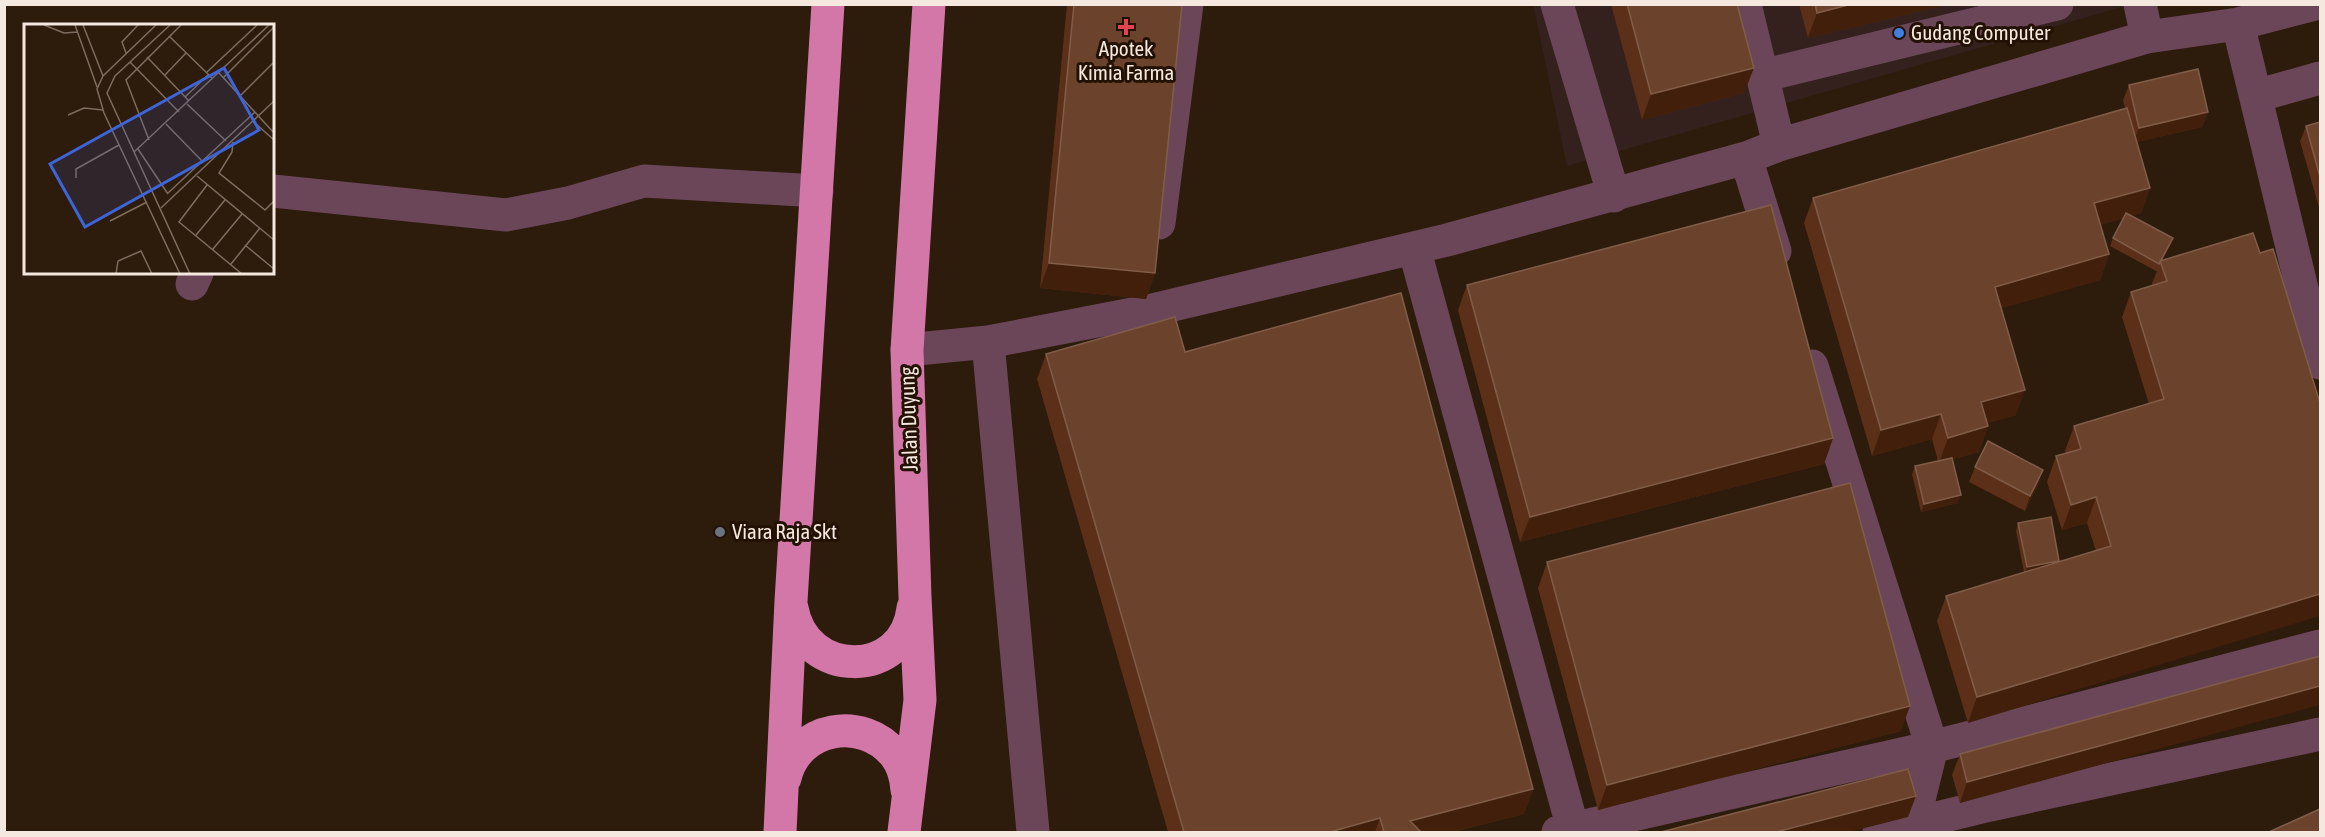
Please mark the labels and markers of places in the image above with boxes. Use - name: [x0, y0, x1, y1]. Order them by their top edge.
- marker: Apotek Kimia Farma: [1119, 20, 1133, 34]
- place label: Gudang Computer: [1911, 20, 2051, 44]
- marker: Gudang Computer: [1892, 26, 1906, 40]
- place label: Apotek Kimia Farma: [1078, 36, 1174, 84]
- place label: Viara Raja Skt: [732, 519, 837, 543]
- marker: Viara Raja Skt: [713, 525, 727, 539]

